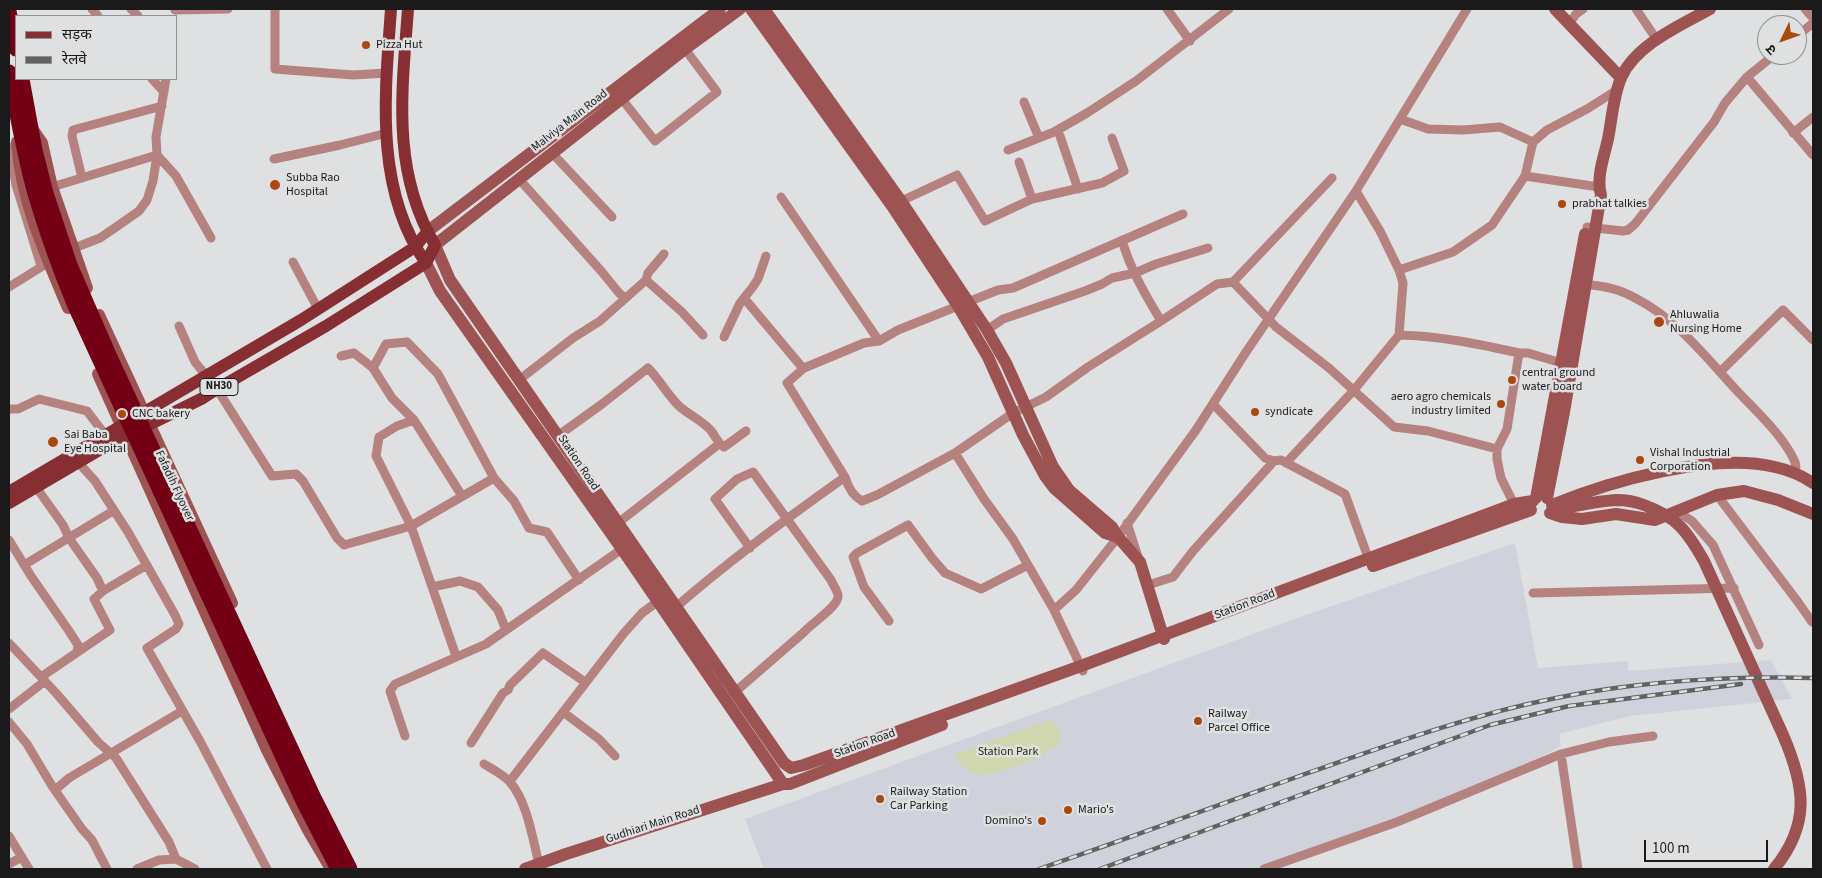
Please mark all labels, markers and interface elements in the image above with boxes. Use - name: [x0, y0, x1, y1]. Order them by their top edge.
- legend: [15, 15, 178, 80]
- north arrow: [1757, 15, 1807, 65]
- text: सड़क: [62, 24, 92, 45]
- place label: Pizza Hut: [376, 38, 423, 52]
- marker: Pizza Hut: [360, 39, 372, 51]
- text: उ: [1761, 40, 1782, 59]
- text: रेलवे: [62, 49, 87, 70]
- street label: Malviya Main Road: [529, 87, 611, 155]
- place label: Subba Rao Hospital: [286, 171, 340, 199]
- marker: Subba Rao Hospital: [268, 178, 282, 192]
- place label: prabhat talkies: [1572, 197, 1647, 211]
- marker: prabhat talkies: [1556, 198, 1568, 210]
- place label: Ahluwalia Nursing Home: [1670, 308, 1742, 336]
- marker: Ahluwalia Nursing Home: [1652, 315, 1666, 329]
- place label: central ground water board: [1522, 366, 1596, 394]
- marker: central ground water board: [1506, 374, 1518, 386]
- road number: NH30: [200, 378, 238, 396]
- place label: aero agro chemicals industry limited: [1391, 390, 1491, 418]
- marker: aero agro chemicals industry limited: [1495, 398, 1507, 410]
- place label: syndicate: [1265, 405, 1313, 419]
- marker: syndicate: [1249, 406, 1261, 418]
- place label: CNC bakery: [132, 407, 190, 421]
- marker: CNC bakery: [116, 408, 128, 420]
- place label: Sai Baba Eye Hospital: [64, 428, 126, 456]
- street label: Station Road: [554, 432, 602, 494]
- marker: Sai Baba Eye Hospital: [46, 435, 60, 449]
- place label: Vishal Industrial Corporation: [1650, 446, 1730, 474]
- street label: Fafadih Flyover: [151, 448, 197, 524]
- marker: Vishal Industrial Corporation: [1634, 454, 1646, 466]
- street label: Station Road: [1213, 587, 1277, 623]
- place label: Railway Parcel Office: [1208, 707, 1270, 735]
- marker: Railway Parcel Office: [1192, 715, 1204, 727]
- street label: Station Road: [832, 726, 898, 762]
- park label: Station Park: [978, 745, 1038, 759]
- place label: Railway Station Car Parking: [890, 785, 967, 813]
- marker: Railway Station Car Parking: [874, 793, 886, 805]
- street label: Gudhiari Main Road: [604, 803, 702, 847]
- place label: Mario's: [1078, 803, 1114, 817]
- marker: Mario's: [1062, 804, 1074, 816]
- place label: Domino's: [985, 814, 1032, 828]
- marker: Domino's: [1036, 815, 1048, 827]
- scale bar: [1647, 830, 1771, 862]
- text: 100 m: [1652, 838, 1690, 859]

